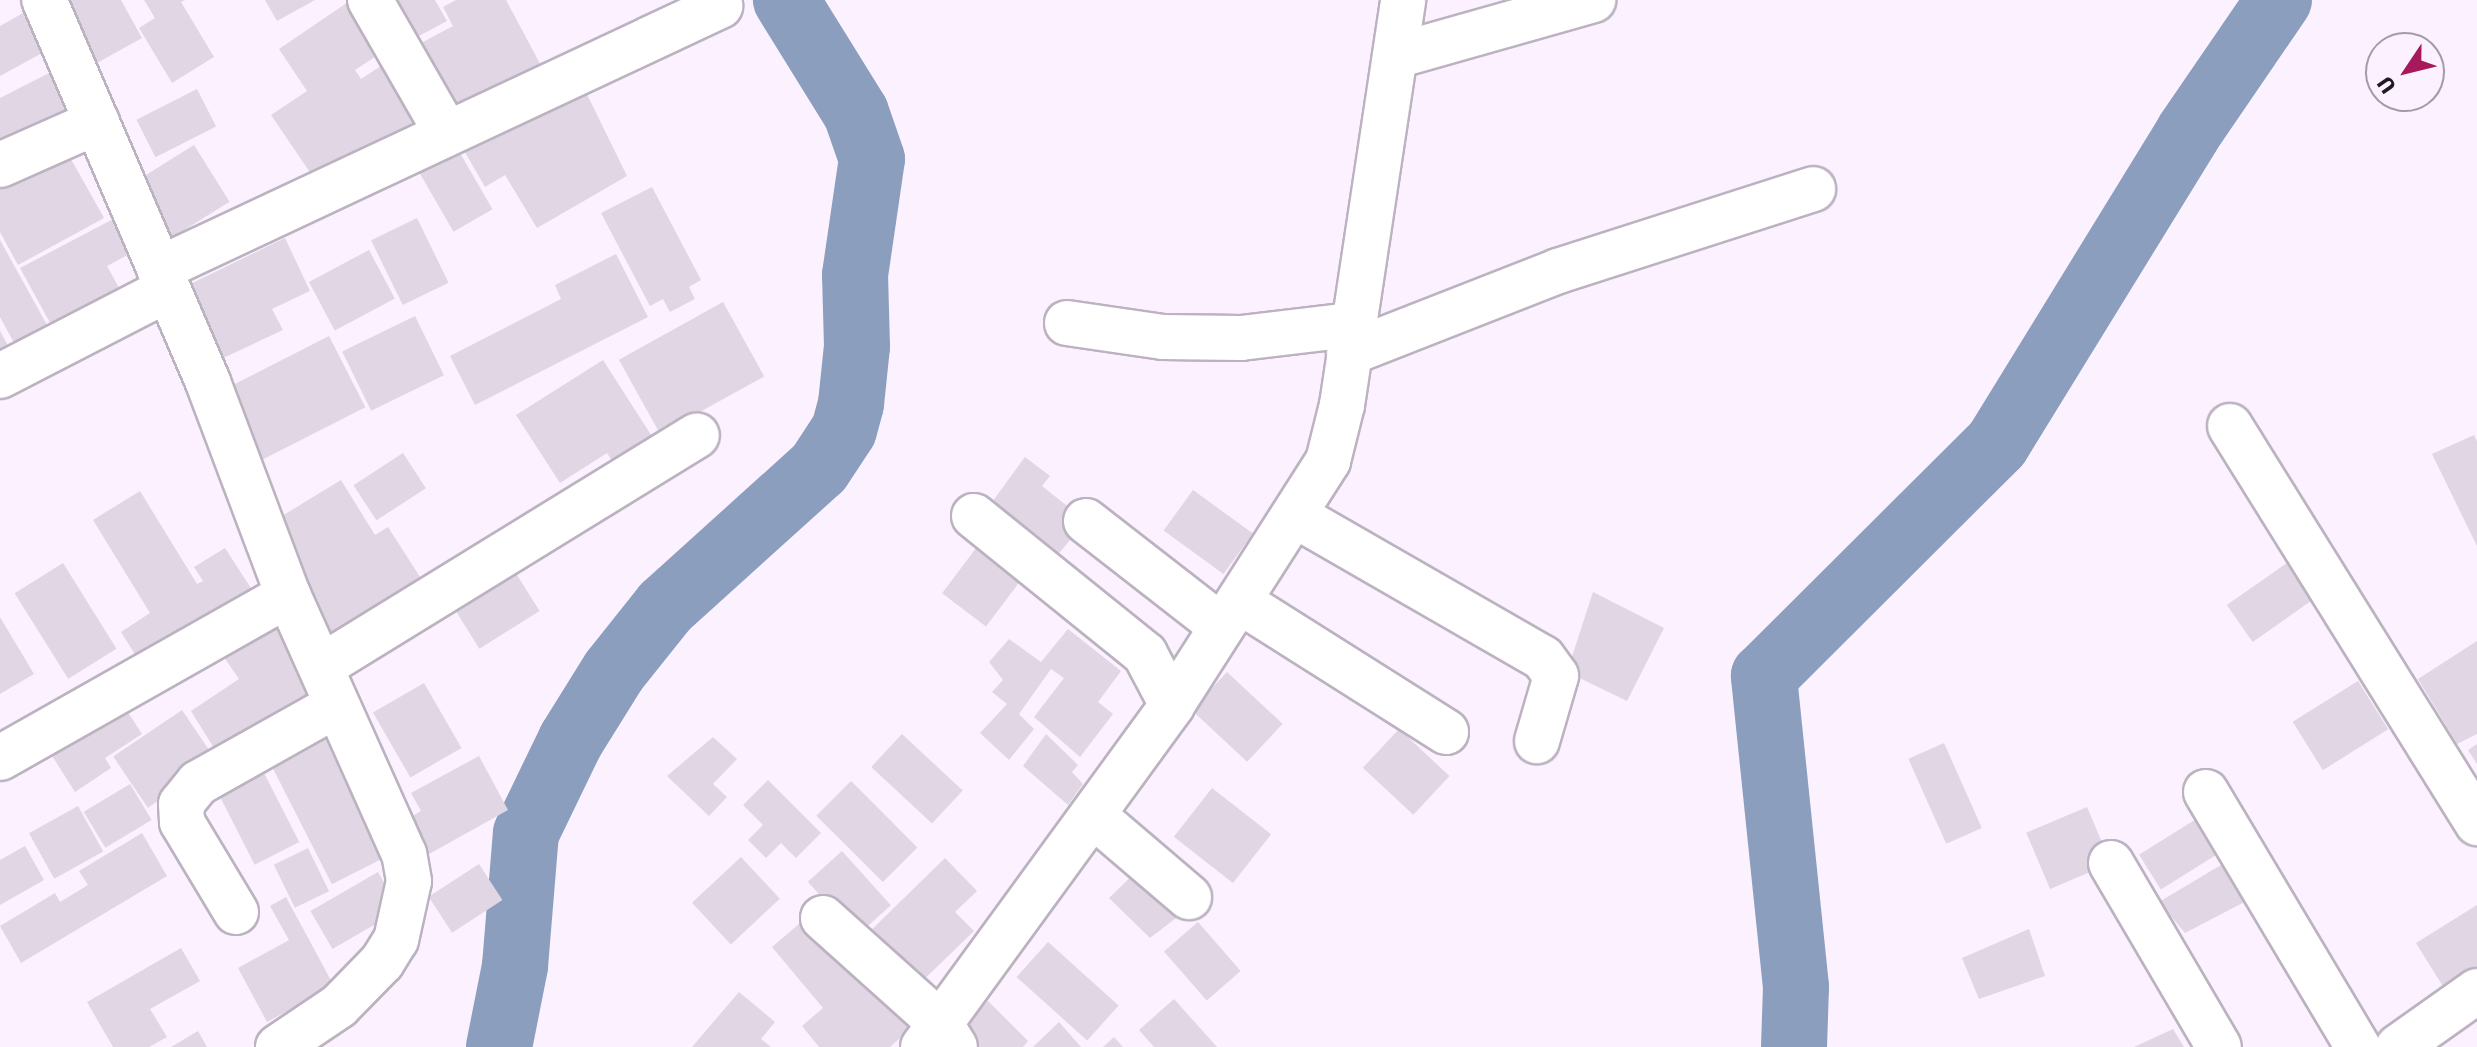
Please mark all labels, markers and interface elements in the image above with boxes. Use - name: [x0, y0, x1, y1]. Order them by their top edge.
- north arrow: [2365, 32, 2445, 112]
- text: U: [2371, 71, 2402, 99]

